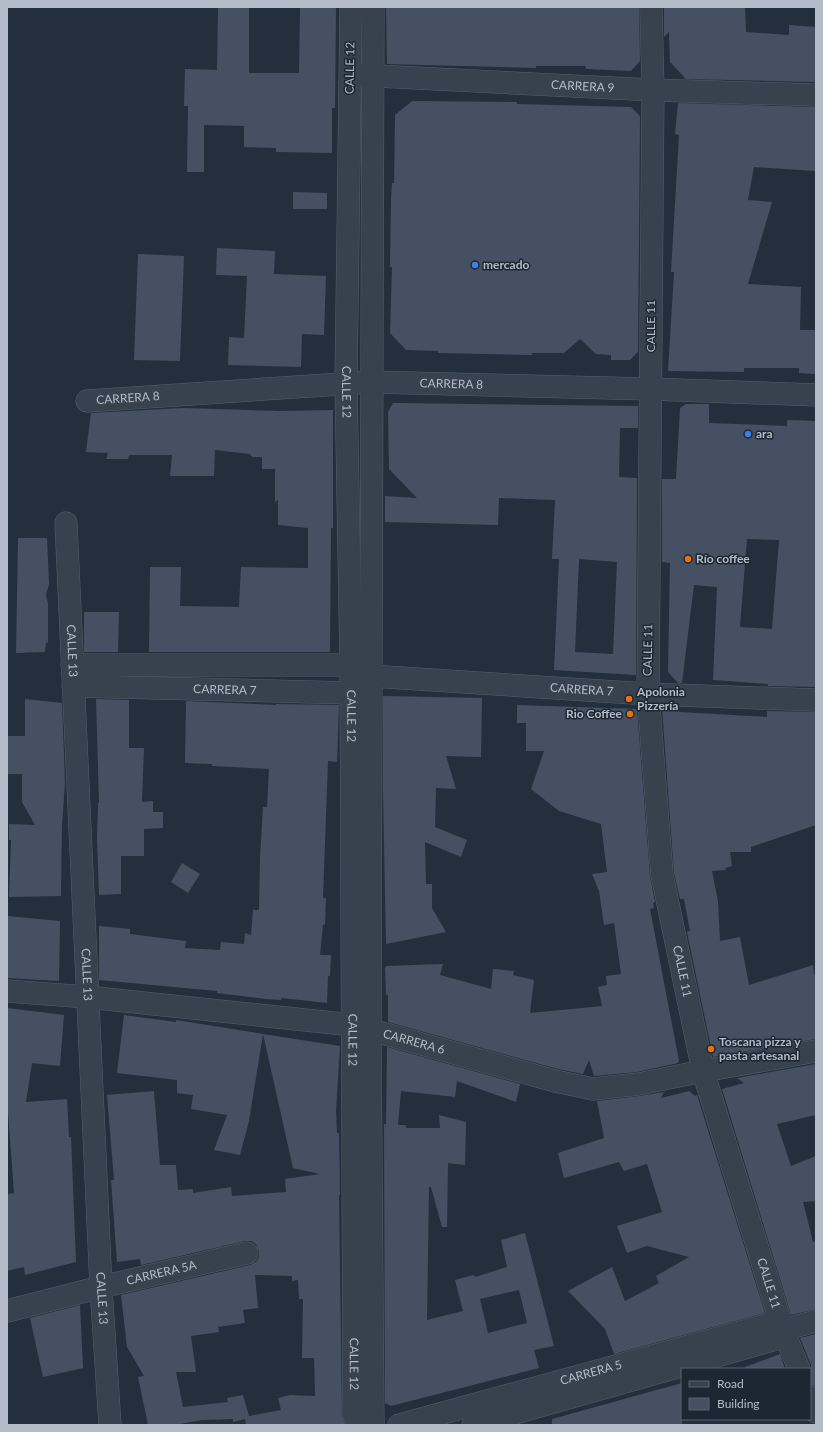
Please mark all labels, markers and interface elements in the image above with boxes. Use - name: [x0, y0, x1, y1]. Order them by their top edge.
- street label: CALLE 12: [342, 42, 357, 94]
- street label: CARRERA 9: [551, 77, 615, 95]
- place label: mercado: [483, 257, 529, 272]
- marker: mercado: [470, 260, 480, 270]
- street label: CALLE 11: [643, 300, 658, 352]
- street label: CALLE 12: [339, 366, 355, 418]
- street label: CARRERA 8: [419, 375, 483, 392]
- street label: CARRERA 8: [96, 388, 160, 407]
- place label: ara: [756, 426, 773, 441]
- marker: ara: [743, 429, 753, 439]
- place label: Río coffee: [696, 551, 750, 566]
- marker: Río coffee: [683, 554, 693, 564]
- street label: CALLE 13: [64, 624, 81, 677]
- street label: CALLE 11: [640, 624, 655, 676]
- street label: CARRERA 7: [550, 680, 614, 699]
- street label: CARRERA 7: [193, 681, 257, 698]
- place label: Apolonia Pizzería: [636, 684, 685, 713]
- street label: CALLE 12: [344, 690, 359, 742]
- marker: Apolonia Pizzería: [624, 694, 634, 704]
- place label: Rio Coffee: [566, 706, 623, 721]
- marker: Rio Coffee: [625, 709, 635, 719]
- street label: CALLE 11: [670, 944, 695, 998]
- street label: CALLE 13: [78, 948, 96, 1001]
- street label: CALLE 12: [345, 1014, 361, 1066]
- street label: CARRERA 6: [382, 1026, 447, 1057]
- place label: Toscana pizza y pasta artesanal: [719, 1034, 801, 1063]
- marker: Toscana pizza y pasta artesanal: [706, 1044, 716, 1054]
- street label: CALLE 11: [754, 1256, 784, 1310]
- street label: CARRERA 5A: [125, 1257, 199, 1288]
- street label: CALLE 13: [93, 1272, 111, 1325]
- street label: CALLE 12: [347, 1338, 362, 1390]
- street label: CARRERA 5: [558, 1357, 623, 1388]
- legend: [681, 1368, 811, 1420]
- text: Road: [717, 1376, 744, 1391]
- text: Building: [717, 1396, 760, 1411]

